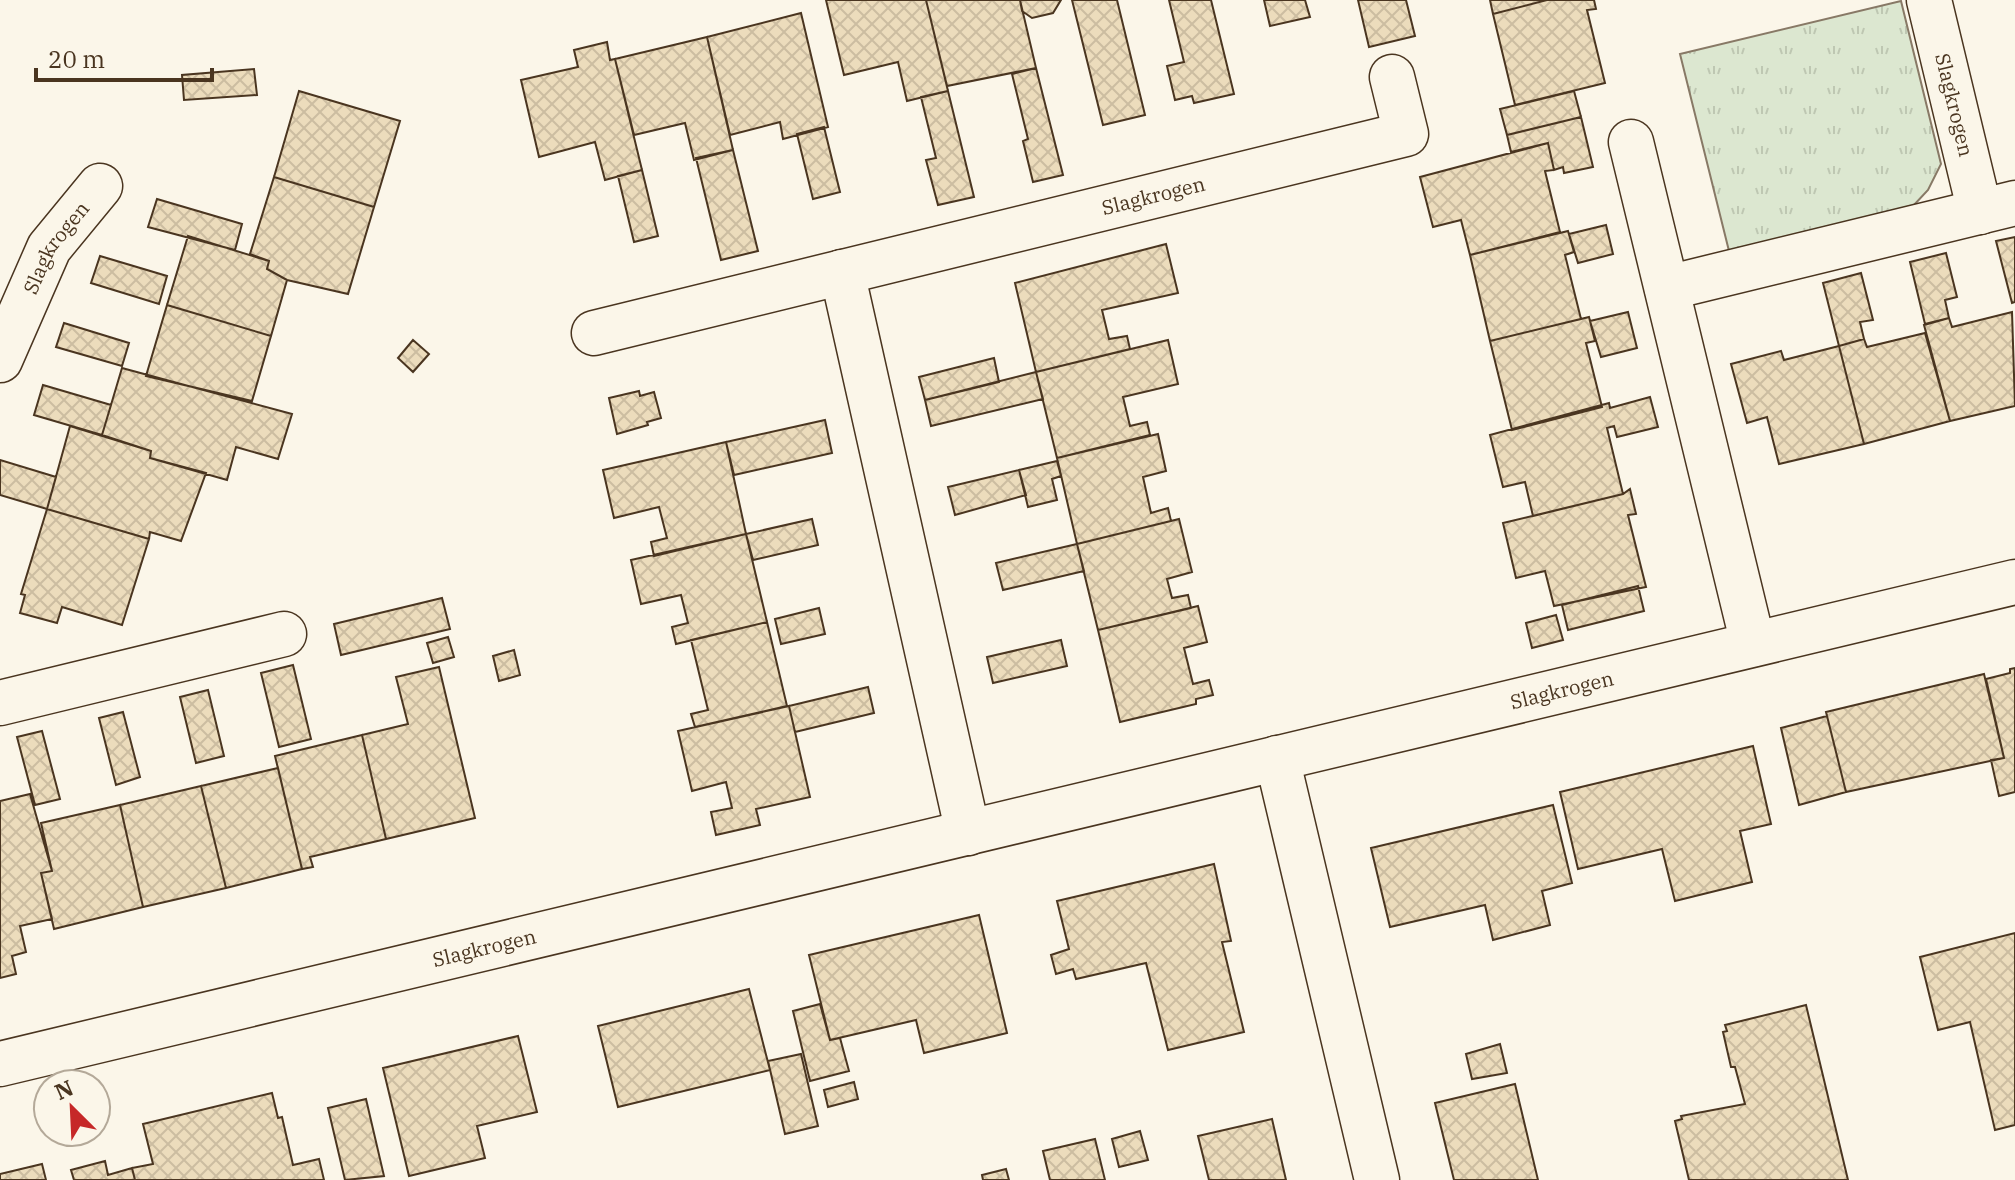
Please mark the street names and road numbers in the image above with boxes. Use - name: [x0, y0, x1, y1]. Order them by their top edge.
- street label: Slagkrogen: [1929, 50, 1980, 160]
- street label: Slagkrogen: [1099, 170, 1208, 221]
- street label: Slagkrogen: [17, 195, 95, 298]
- street label: Slagkrogen: [1507, 664, 1617, 715]
- street label: Slagkrogen: [430, 922, 539, 973]

